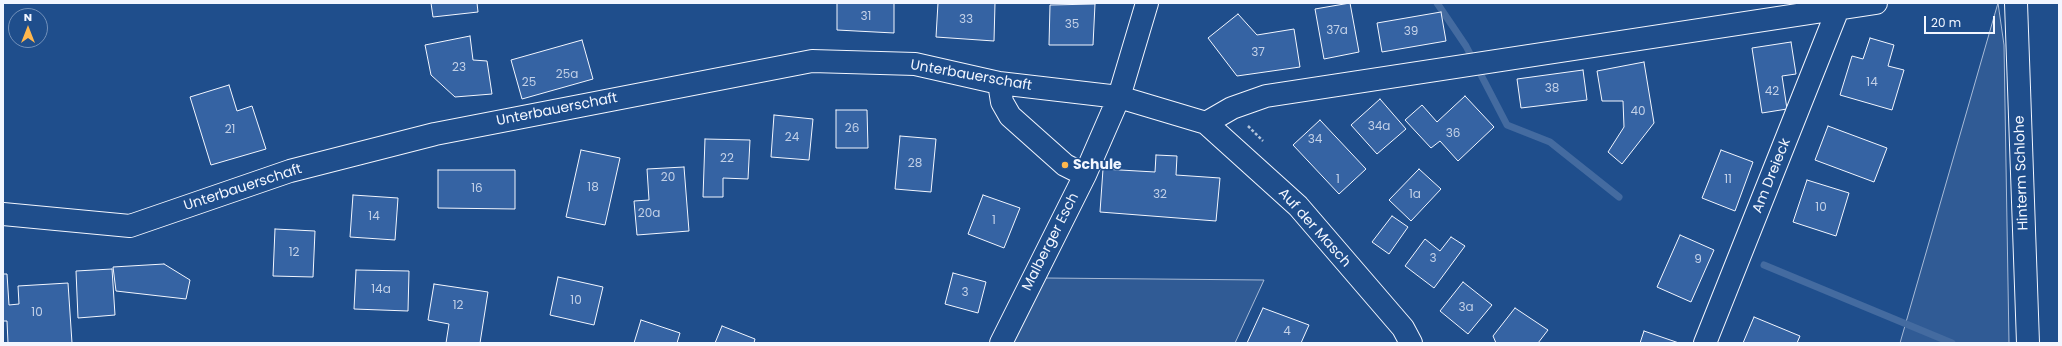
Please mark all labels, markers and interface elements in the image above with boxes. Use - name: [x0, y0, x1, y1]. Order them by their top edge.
- north arrow: [8, 8, 48, 48]
- scale bar: [1926, 8, 1997, 34]
- text: N: [24, 9, 32, 25]
- house number: 31: [861, 10, 871, 24]
- house number: 33: [959, 13, 973, 27]
- text: 20 m: [1931, 14, 1961, 31]
- house number: 35: [1065, 18, 1079, 32]
- house number: 37a: [1326, 24, 1348, 38]
- house number: 39: [1404, 25, 1418, 39]
- house number: 37: [1251, 46, 1265, 60]
- street label: Unterbauerschaft: [909, 57, 1033, 95]
- house number: 23: [452, 61, 466, 75]
- house number: 25a: [556, 68, 578, 82]
- house number: 25: [522, 76, 536, 90]
- house number: 14: [1866, 76, 1878, 90]
- house number: 38: [1545, 82, 1559, 96]
- house number: 42: [1765, 85, 1779, 99]
- street label: Unterbauerschaft: [495, 90, 619, 130]
- house number: 40: [1630, 105, 1646, 119]
- street label: Hinterm Schlohe: [2012, 115, 2032, 231]
- house number: 34a: [1368, 120, 1390, 134]
- house number: 26: [845, 122, 859, 136]
- house number: 21: [225, 123, 235, 137]
- house number: 36: [1446, 127, 1460, 141]
- house number: 24: [785, 131, 799, 145]
- house number: 34: [1308, 133, 1322, 147]
- street label: Am Dreieck: [1749, 136, 1795, 216]
- house number: 22: [720, 152, 734, 166]
- house number: 28: [908, 157, 922, 171]
- place label: Schule: [1073, 157, 1122, 173]
- marker: Schule: [1060, 160, 1070, 170]
- street label: Unterbauerschaft: [182, 161, 304, 215]
- house number: 20: [661, 171, 675, 185]
- house number: 1: [1336, 173, 1340, 187]
- house number: 11: [1724, 173, 1732, 187]
- house number: 18: [587, 181, 599, 195]
- house number: 16: [471, 182, 483, 196]
- street label: Auf der Masch: [1274, 185, 1354, 271]
- house number: 32: [1153, 188, 1167, 202]
- house number: 1a: [1409, 188, 1421, 202]
- street label: Malberger Esch: [1019, 190, 1083, 294]
- house number: 10: [1815, 201, 1827, 215]
- house number: 20a: [638, 207, 660, 221]
- house number: 14: [368, 210, 380, 224]
- house number: 1: [992, 214, 996, 228]
- house number: 12: [289, 246, 299, 260]
- house number: 3: [1429, 252, 1437, 266]
- house number: 9: [1694, 253, 1702, 267]
- house number: 14a: [371, 283, 391, 297]
- house number: 3: [961, 286, 969, 300]
- house number: 10: [570, 294, 582, 308]
- house number: 12: [453, 299, 463, 313]
- house number: 3a: [1458, 301, 1474, 315]
- house number: 10: [31, 306, 43, 320]
- house number: 4: [1283, 325, 1291, 339]

